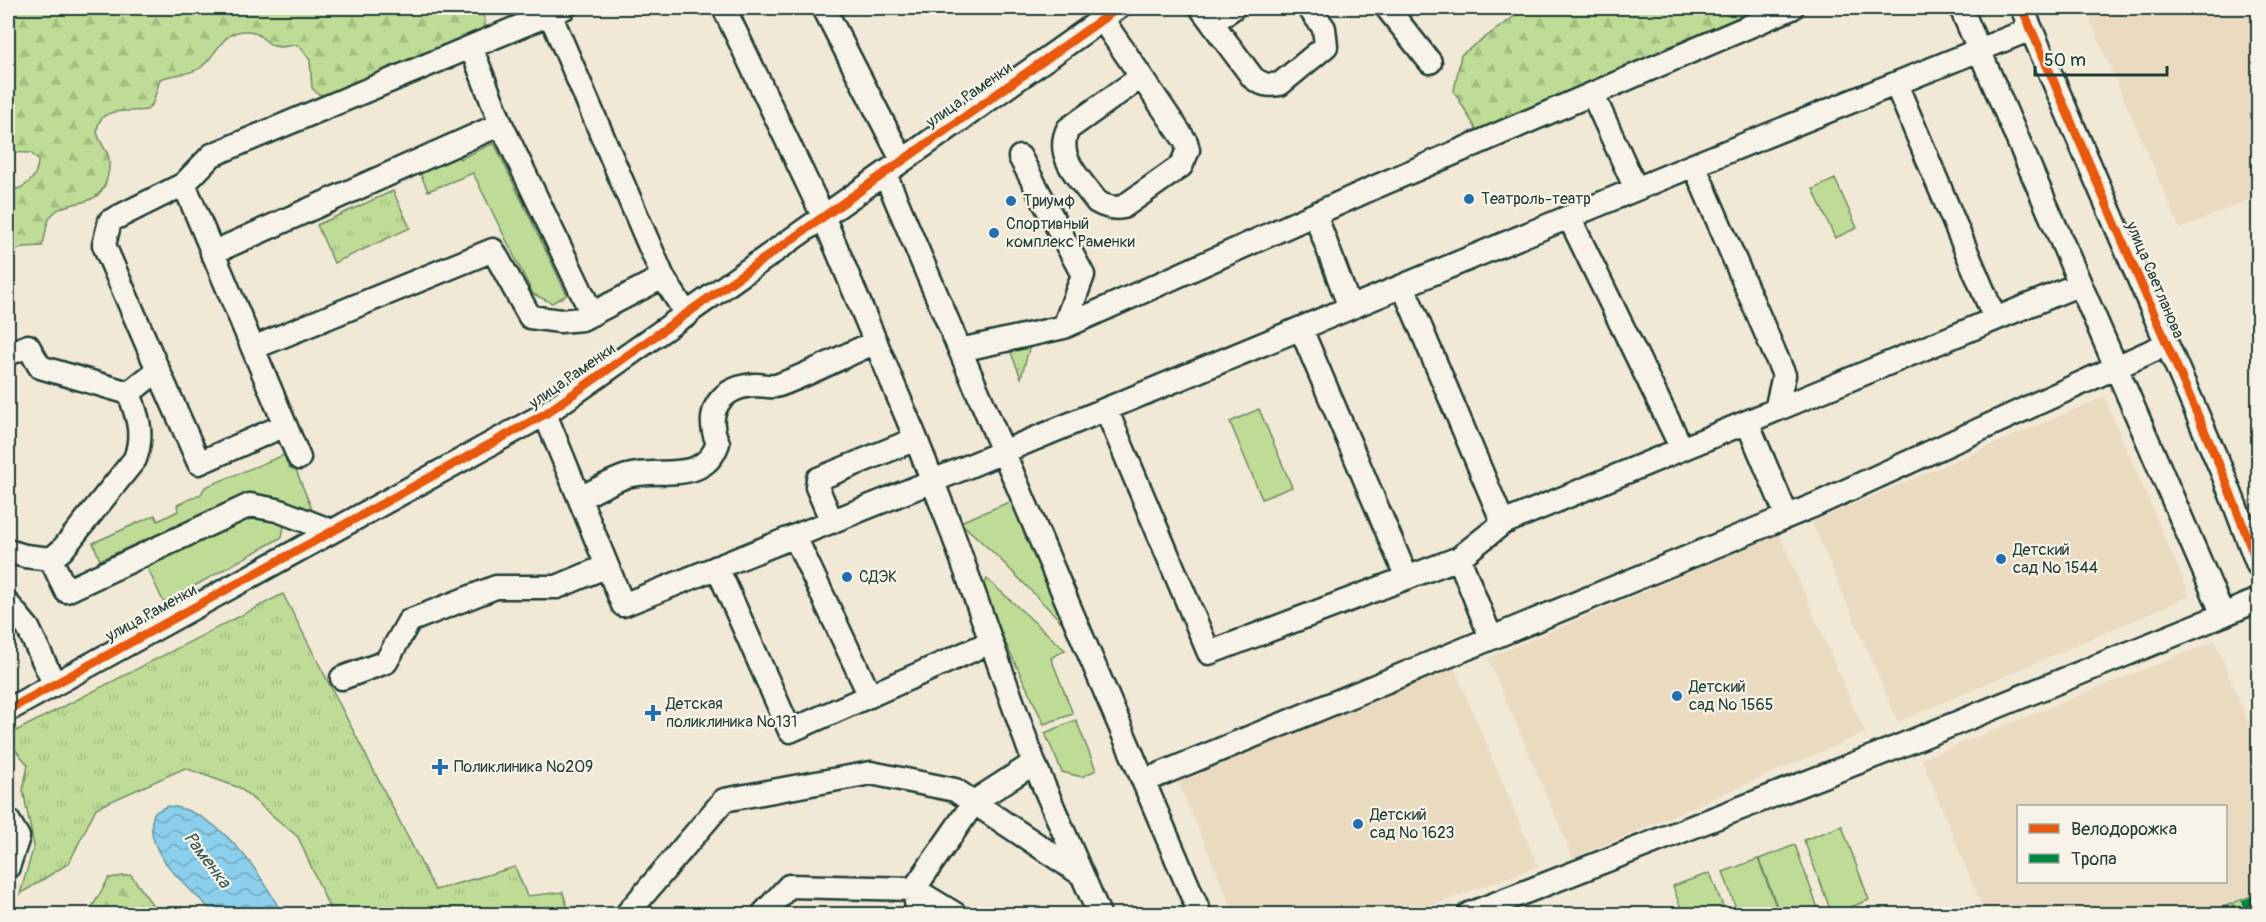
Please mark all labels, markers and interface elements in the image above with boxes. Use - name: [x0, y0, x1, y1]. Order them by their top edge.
- scale bar: [2035, 39, 2167, 77]
- text: 50 m: [2044, 49, 2086, 72]
- street label: улица Раменки: [921, 58, 1016, 133]
- place label: Театроль-театр: [1481, 189, 1591, 209]
- place label: Триумф: [1023, 191, 1075, 211]
- marker: Театроль-театр: [1462, 192, 1476, 206]
- marker: Триумф: [1004, 194, 1018, 208]
- place label: Спортивный комплекс Раменки: [1006, 214, 1135, 252]
- street label: улица Светланова: [2121, 218, 2189, 341]
- marker: Спортивный комплекс Раменки: [987, 226, 1001, 240]
- street label: улица Раменки: [524, 339, 619, 414]
- place label: Детский сад № 1544: [2012, 540, 2098, 578]
- marker: Детский сад № 1544: [1994, 552, 2008, 566]
- place label: СДЭК: [859, 567, 897, 587]
- marker: СДЭК: [840, 570, 854, 584]
- street label: улица Раменки: [101, 580, 200, 647]
- place label: Детский сад № 1565: [1688, 677, 1773, 715]
- marker: Детский сад № 1565: [1670, 689, 1684, 703]
- place label: Детская поликлиника №131: [665, 694, 797, 732]
- marker: Детская поликлиника №131: [644, 704, 662, 722]
- place label: Поликлиника №209: [454, 757, 593, 777]
- marker: Поликлиника №209: [431, 758, 449, 776]
- place label: Детский сад № 1623: [1369, 805, 1455, 843]
- legend: [2017, 805, 2227, 883]
- marker: Детский сад № 1623: [1351, 817, 1365, 831]
- text: Велодорожка: [2071, 818, 2177, 841]
- water label: Раменка: [178, 827, 237, 894]
- text: Тропа: [2071, 848, 2117, 871]

